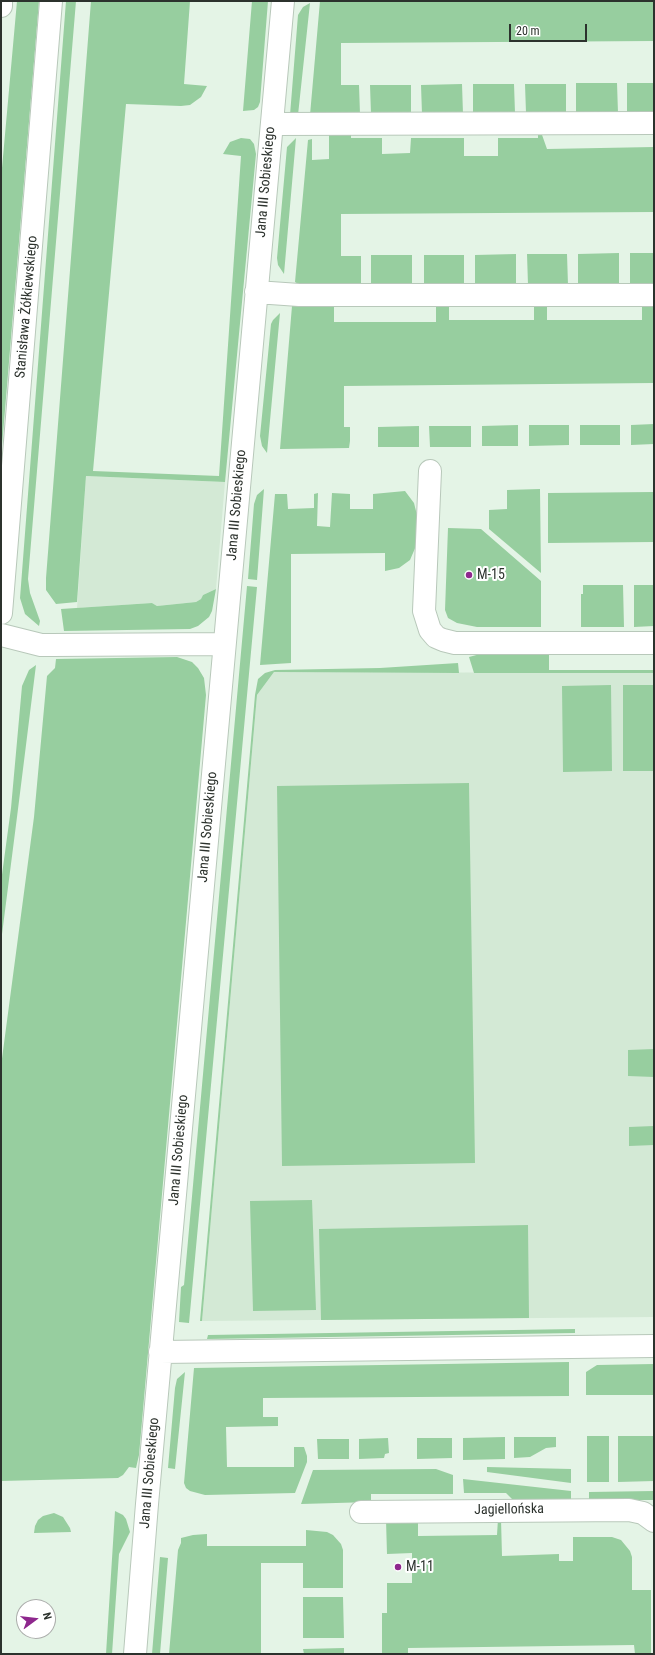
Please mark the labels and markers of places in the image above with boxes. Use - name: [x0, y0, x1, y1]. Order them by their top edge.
- place label: M-15: [477, 567, 505, 583]
- marker: M-15: [464, 570, 474, 580]
- place label: M-11: [406, 1559, 434, 1575]
- marker: M-11: [393, 1562, 403, 1572]

